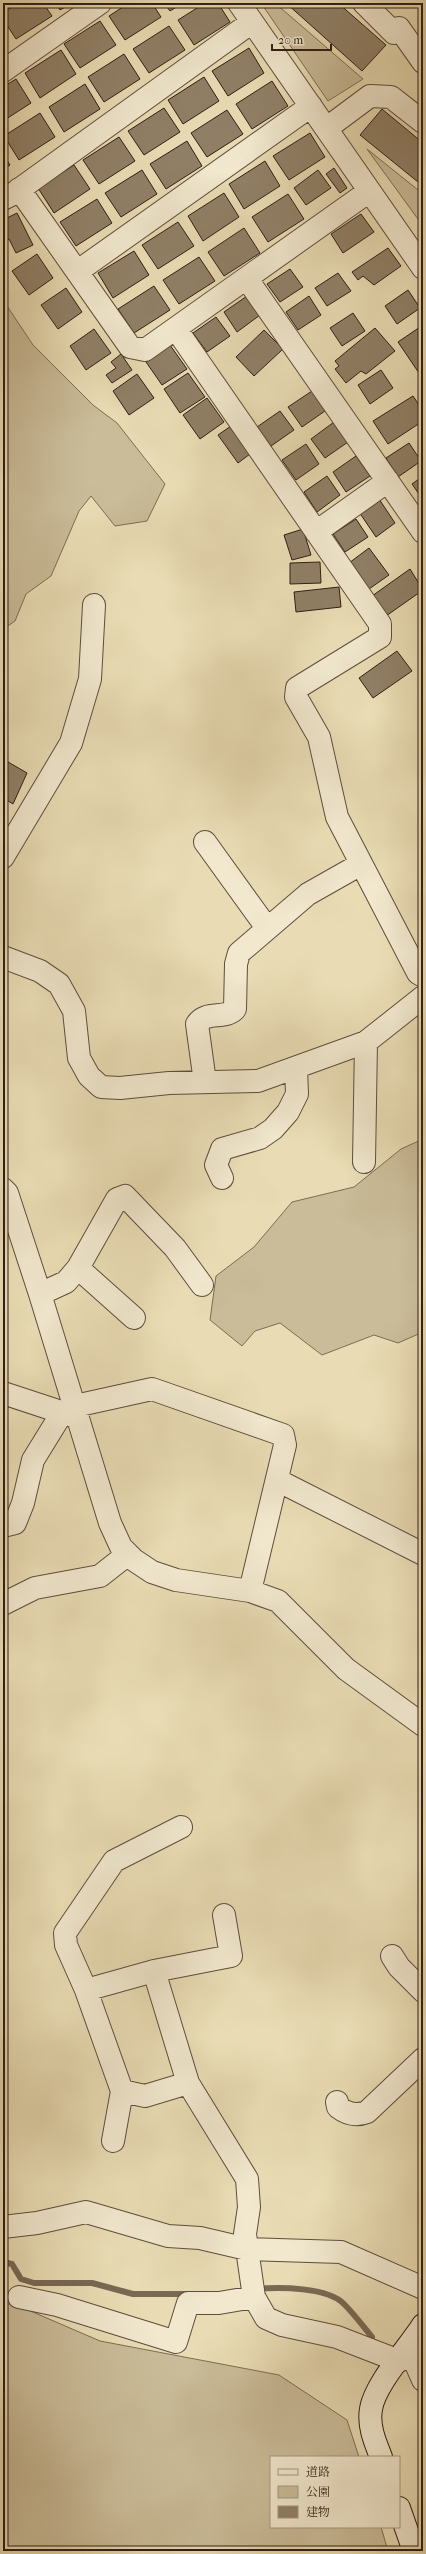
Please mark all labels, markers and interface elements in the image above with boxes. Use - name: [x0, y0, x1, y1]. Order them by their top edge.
- scale bar: [272, 26, 331, 52]
- text: 20 m: [278, 33, 303, 47]
- legend: [270, 2456, 400, 2528]
- text: 道路: [306, 2465, 330, 2479]
- text: 公園: [306, 2485, 330, 2499]
- text: 建物: [306, 2505, 330, 2519]

